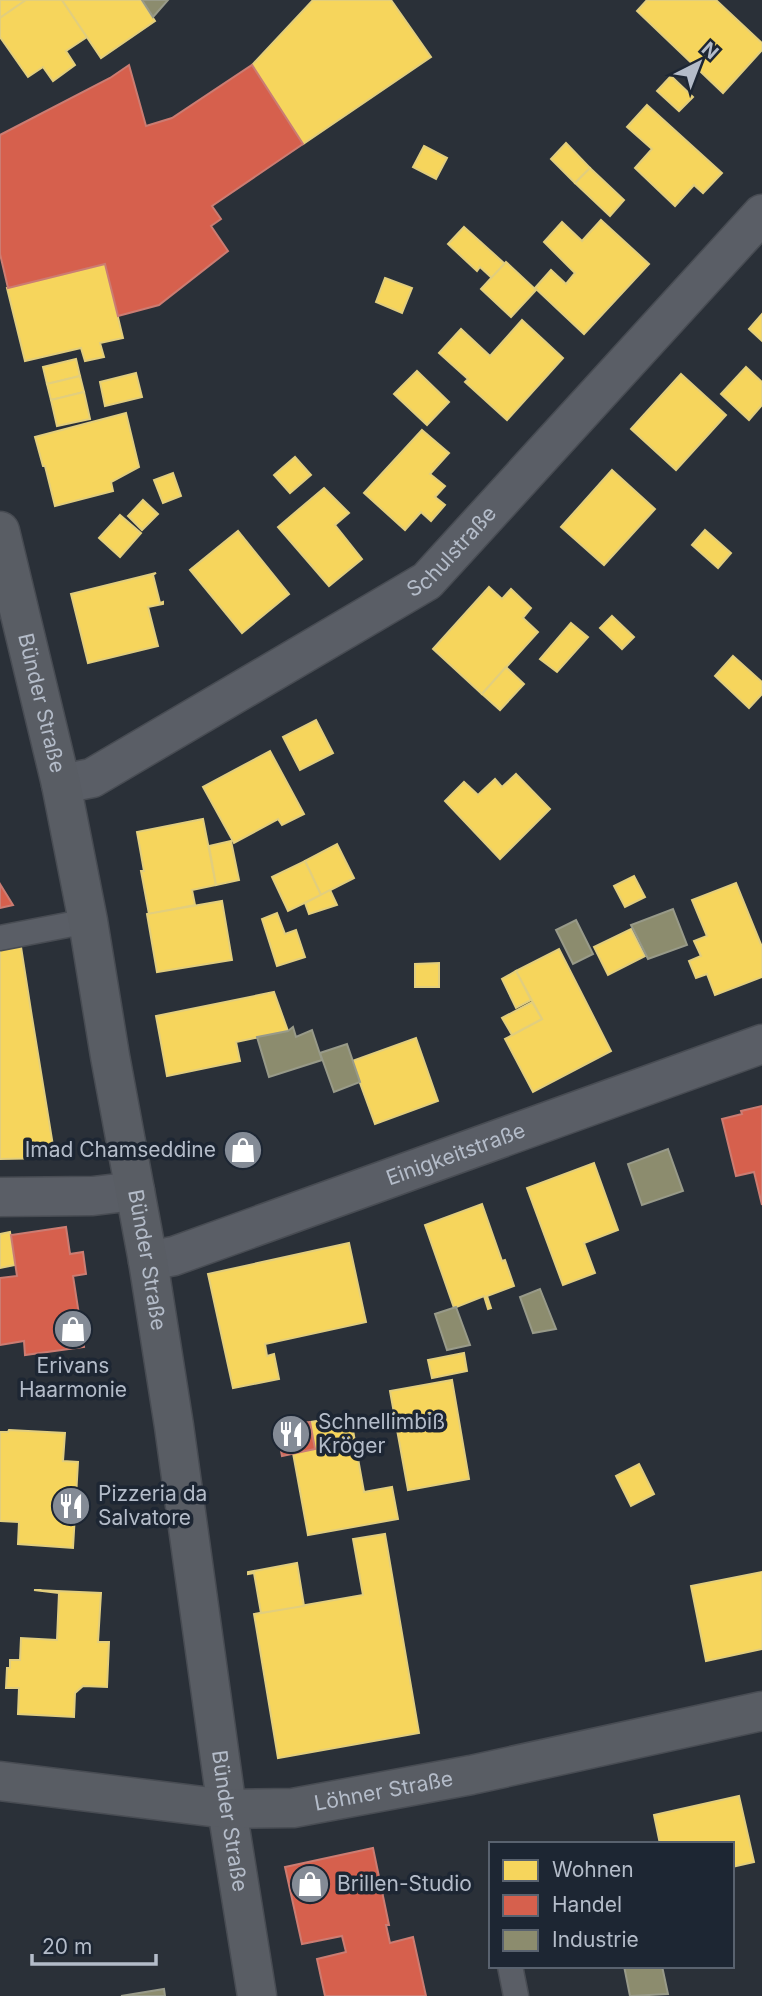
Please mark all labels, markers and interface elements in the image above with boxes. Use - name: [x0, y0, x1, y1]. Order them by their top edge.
- north arrow: [664, 28, 734, 98]
- text: N: [697, 37, 723, 64]
- street label: Schulstraße: [402, 501, 501, 602]
- street label: Bünder Straße: [13, 631, 71, 775]
- street label: Einigkeitstraße: [383, 1117, 529, 1190]
- shop icon: Imad Chamseddine: [222, 1129, 264, 1171]
- place label: Imad Chamseddine: [25, 1137, 216, 1162]
- street label: Bünder Straße: [123, 1187, 172, 1332]
- shop icon: Erivans Haarmonie: [52, 1308, 94, 1350]
- place label: Erivans Haarmonie: [19, 1353, 127, 1402]
- place label: Schnellimbiß Kröger: [318, 1409, 445, 1458]
- restaurant icon: Schnellimbiß Kröger: [270, 1413, 312, 1455]
- place label: Pizzeria da Salvatore: [98, 1481, 207, 1530]
- restaurant icon: Pizzeria da Salvatore: [50, 1485, 92, 1527]
- street label: Bünder Straße: [207, 1749, 253, 1893]
- street label: Löhner Straße: [312, 1766, 455, 1816]
- legend: [489, 1842, 734, 1968]
- text: Wohnen: [552, 1857, 634, 1882]
- shop icon: Brillen-Studio: [289, 1863, 331, 1905]
- place label: Brillen-Studio: [337, 1871, 472, 1896]
- text: Handel: [552, 1892, 622, 1917]
- scale bar: [32, 1923, 156, 1967]
- text: Industrie: [552, 1927, 639, 1952]
- text: 20 m: [42, 1934, 92, 1959]

